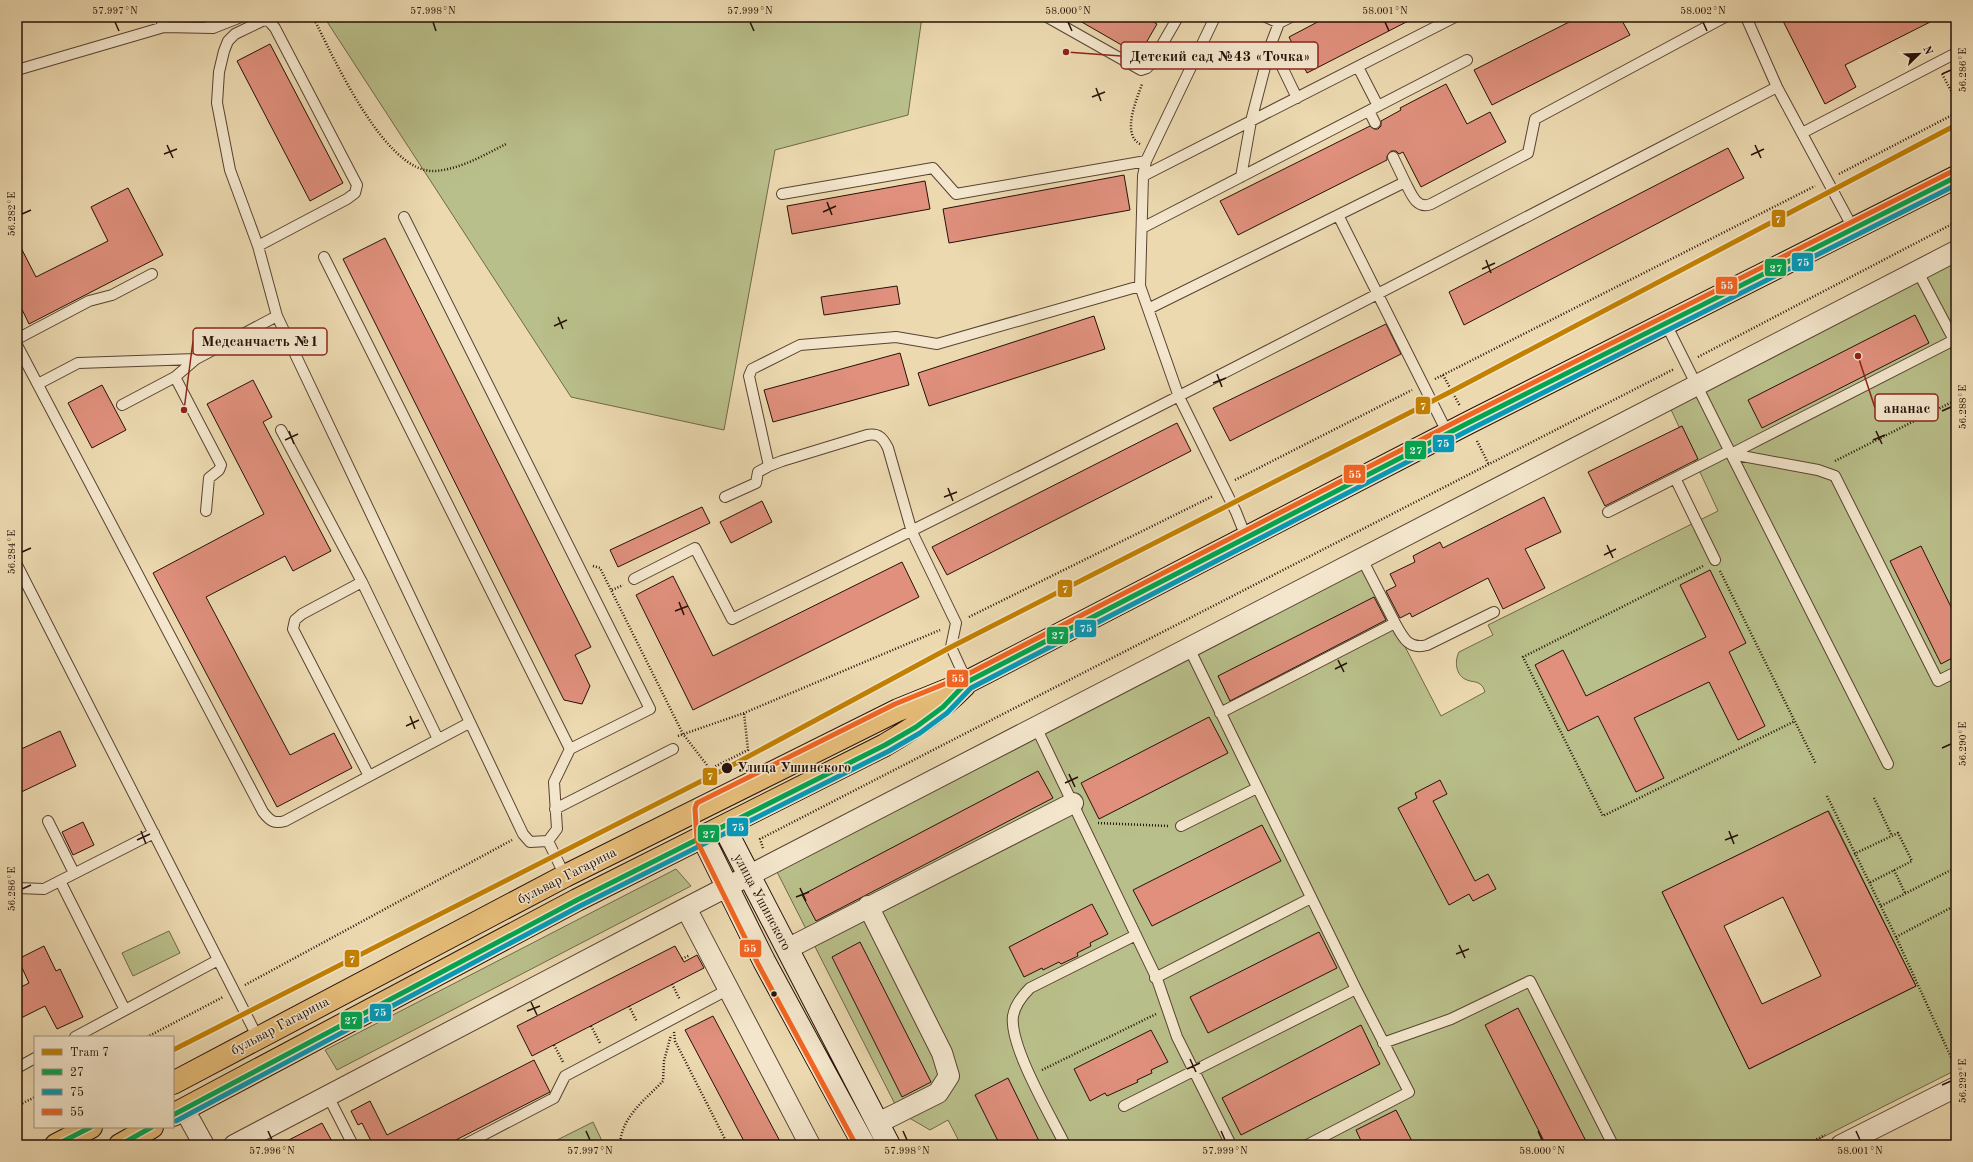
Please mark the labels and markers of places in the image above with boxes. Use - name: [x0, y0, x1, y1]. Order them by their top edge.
- callout: Детский сад №43 «Точка»: [1121, 42, 1318, 69]
- callout: Медсанчасть №1: [193, 328, 327, 355]
- callout: ананас: [1875, 394, 1938, 421]
- marker: Улица Ушинского: [720, 761, 734, 775]
- place label: Улица Ушинского: [737, 761, 851, 775]
- unlabelled marker: [769, 989, 779, 999]

